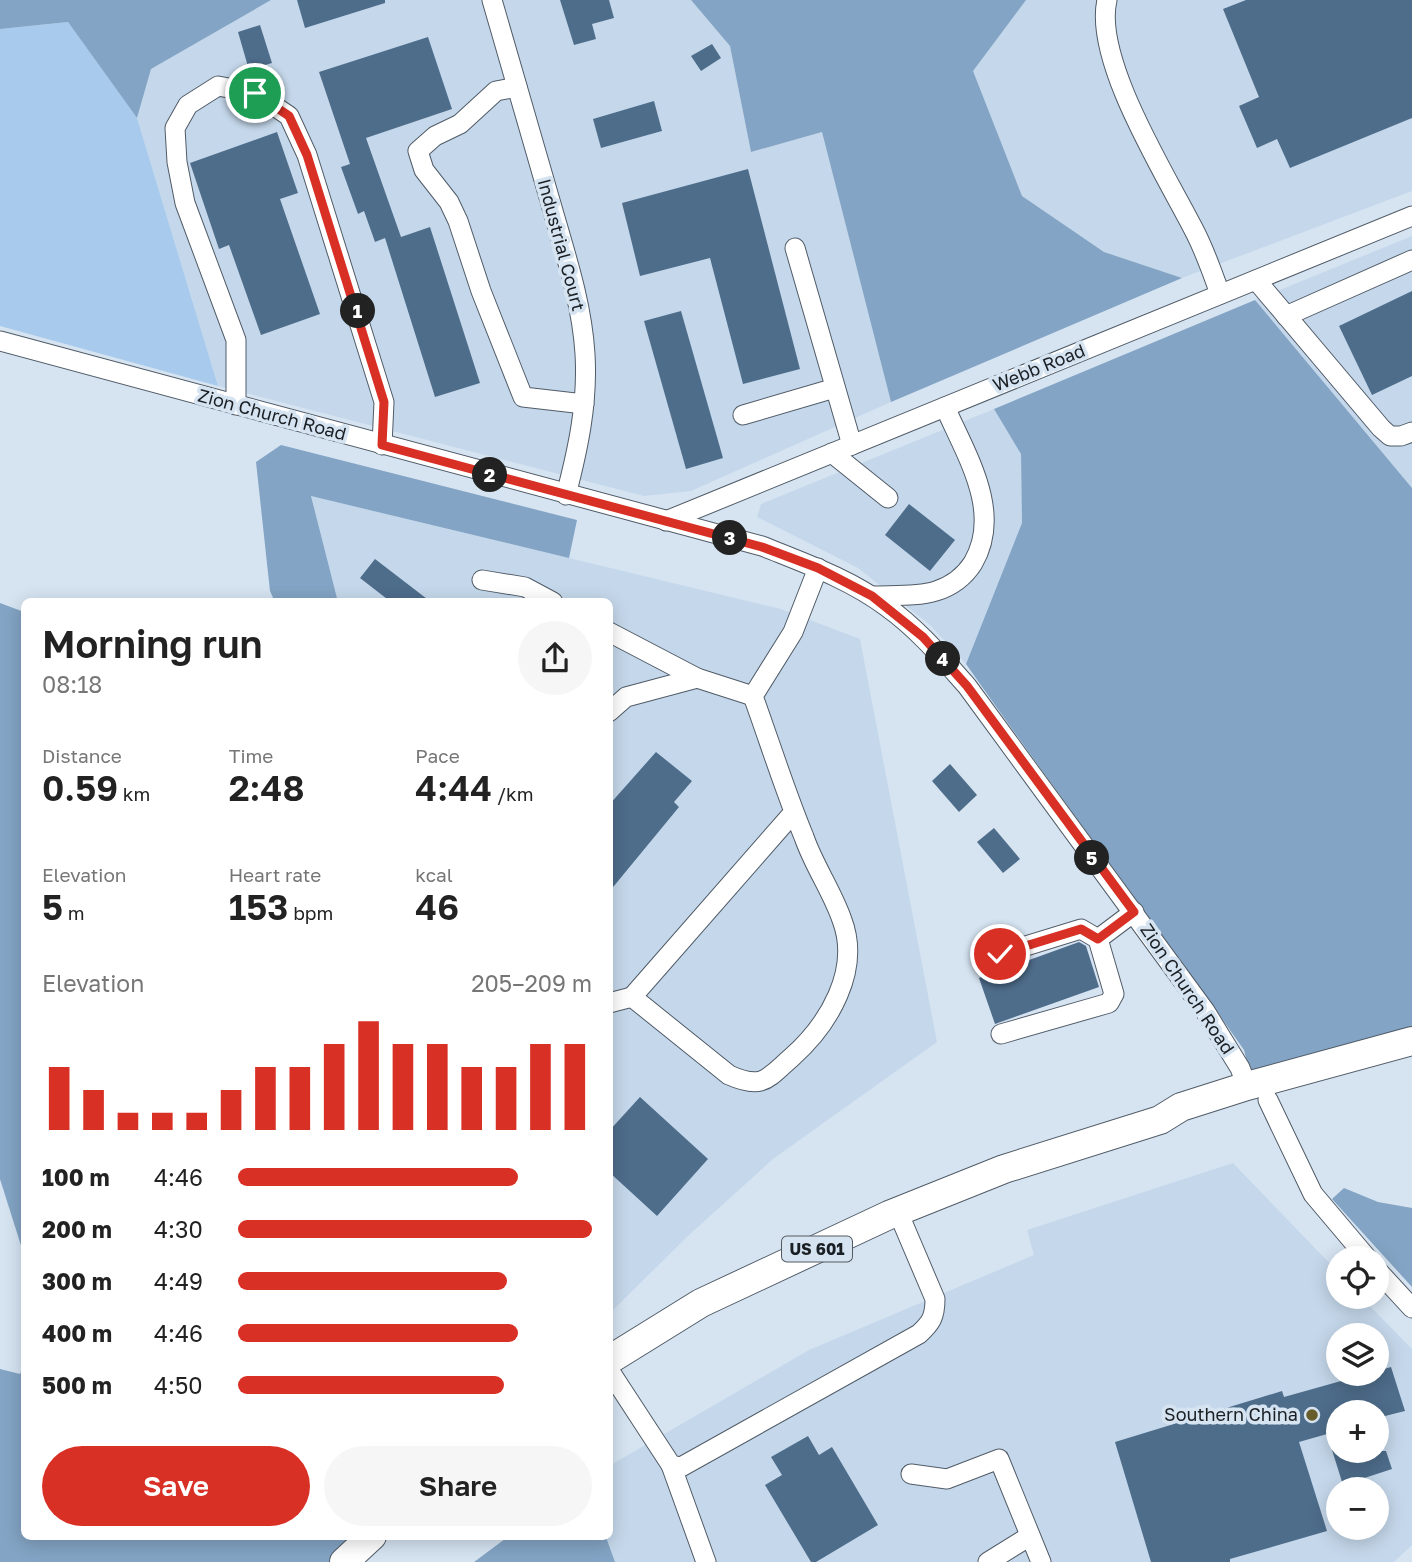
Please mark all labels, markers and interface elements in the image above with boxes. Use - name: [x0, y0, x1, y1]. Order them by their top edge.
- pin: [225, 63, 285, 123]
- icon: arrive: [236, 74, 274, 112]
- street label: Industrial Court: [534, 176, 590, 313]
- pin: 1: [340, 294, 376, 328]
- text: 1: [353, 299, 362, 322]
- street label: Webb Road: [989, 339, 1088, 396]
- street label: Zion Church Road: [196, 384, 349, 444]
- pin: 2: [472, 458, 508, 492]
- text: 2: [484, 463, 495, 486]
- pin: 3: [712, 520, 748, 556]
- text: 3: [724, 526, 735, 549]
- text: Morning run: [42, 621, 263, 666]
- button: share: [518, 621, 592, 695]
- pin: 4: [926, 642, 960, 676]
- text: 4: [937, 647, 948, 670]
- text: 08:18: [42, 670, 102, 698]
- text: Distance: [42, 744, 122, 767]
- text: Time: [229, 744, 273, 767]
- text: Pace: [415, 744, 460, 767]
- text: 0.59: [42, 767, 118, 809]
- text: 2:48: [229, 767, 304, 809]
- text: 4:44: [415, 767, 492, 809]
- text: km: [118, 782, 150, 805]
- text: /km: [492, 782, 534, 805]
- pin: 5: [1074, 840, 1110, 876]
- text: 5: [1086, 846, 1097, 869]
- text: Elevation: [42, 863, 127, 886]
- text: Heart rate: [229, 863, 321, 886]
- text: kcal: [415, 863, 453, 886]
- text: 5: [42, 886, 63, 928]
- text: 153: [229, 886, 288, 928]
- text: 46: [415, 886, 459, 928]
- text: m: [63, 901, 85, 924]
- text: bpm: [288, 901, 333, 924]
- street label: Zion Church Road: [1136, 919, 1240, 1058]
- pin: [970, 924, 1030, 984]
- icon: check: [981, 935, 1019, 973]
- text: Elevation: [42, 969, 144, 997]
- text: 205–209 m: [471, 969, 592, 997]
- text: 100 m: [42, 1163, 110, 1191]
- text: 4:46: [154, 1163, 203, 1191]
- text: 200 m: [42, 1215, 112, 1243]
- text: 4:30: [154, 1215, 203, 1243]
- road number: US 601: [782, 1236, 852, 1261]
- map controls: [1326, 1246, 1389, 1540]
- button: locate: [1326, 1246, 1389, 1309]
- text: 300 m: [42, 1267, 112, 1295]
- text: 4:49: [154, 1267, 203, 1295]
- text: 400 m: [42, 1319, 112, 1347]
- text: 4:46: [154, 1319, 203, 1347]
- button: layers: [1326, 1323, 1389, 1386]
- text: 500 m: [42, 1371, 112, 1399]
- text: 4:50: [154, 1371, 203, 1399]
- button: +: [1326, 1400, 1389, 1463]
- place label: Southern China: [1164, 1403, 1298, 1425]
- marker: Southern China: [1304, 1407, 1320, 1423]
- button: Save: [42, 1446, 310, 1526]
- button: Share: [324, 1446, 592, 1526]
- button: −: [1326, 1477, 1389, 1540]

